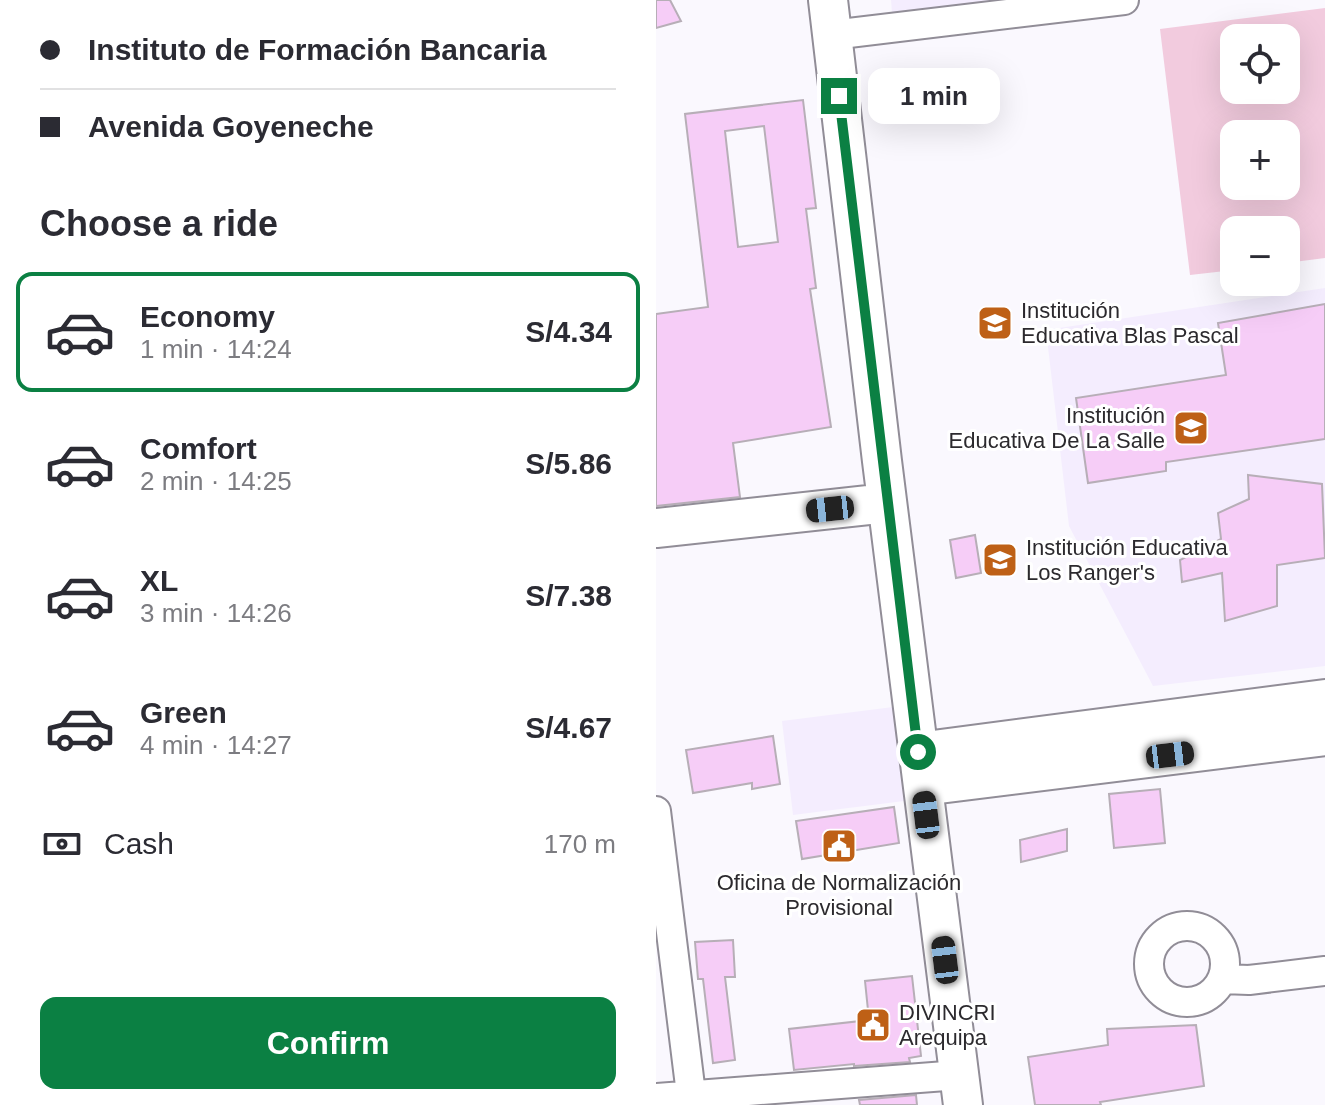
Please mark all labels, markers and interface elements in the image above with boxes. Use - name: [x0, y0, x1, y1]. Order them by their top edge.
- map controls: [1220, 24, 1300, 296]
- button: locate: [1220, 24, 1300, 104]
- text: Instituto de Formación Bancaria: [88, 33, 546, 66]
- callout: 1 min: [867, 68, 999, 124]
- route end: [821, 78, 857, 114]
- text: 1 min: [900, 81, 968, 111]
- text: Avenida Goyeneche: [88, 110, 374, 143]
- button: +: [1220, 120, 1300, 200]
- text: Choose a ride: [40, 203, 278, 244]
- button: −: [1220, 216, 1300, 296]
- icon: car: [44, 296, 116, 368]
- place label: Institución Educativa Blas Pascal: [1021, 298, 1239, 348]
- text: Economy: [140, 300, 275, 333]
- school or university icon: Institución Educativa Blas Pascal: [976, 304, 1014, 342]
- text: S/4.34: [525, 315, 612, 348]
- text: 1 min · 14:24: [140, 334, 292, 364]
- place label: Institución Educativa De La Salle: [949, 403, 1165, 453]
- school or university icon: Institución Educativa De La Salle: [1172, 409, 1210, 447]
- icon: car: [44, 428, 116, 500]
- text: Comfort: [140, 432, 257, 465]
- text: S/5.86: [525, 447, 612, 480]
- text: 2 min · 14:25: [140, 466, 292, 496]
- car: [805, 495, 855, 523]
- place label: Institución Educativa Los Ranger's: [1026, 535, 1229, 585]
- school or university icon: Institución Educativa Los Ranger's: [981, 541, 1019, 579]
- icon: car: [44, 560, 116, 632]
- text: XL: [140, 564, 178, 597]
- text: S/7.38: [525, 579, 612, 612]
- text: 3 min · 14:26: [140, 598, 292, 628]
- icon: car: [44, 692, 116, 764]
- text: Green: [140, 696, 227, 729]
- text: S/4.67: [525, 711, 612, 744]
- text: 4 min · 14:27: [140, 730, 292, 760]
- route start: [900, 734, 936, 770]
- car: [1145, 740, 1195, 770]
- car: [911, 790, 941, 840]
- icon: cash: [40, 822, 84, 866]
- text: Cash: [104, 827, 174, 860]
- public building icon: Oficina de Normalización Provisional: [820, 827, 858, 865]
- text: 170 m: [544, 829, 616, 859]
- place label: Oficina de Normalización Provisional: [717, 870, 961, 920]
- car: [930, 935, 960, 985]
- button: Confirm: [40, 997, 616, 1089]
- place label: DIVINCRI Arequipa: [899, 1000, 996, 1050]
- public building icon: DIVINCRI Arequipa: [854, 1006, 892, 1044]

